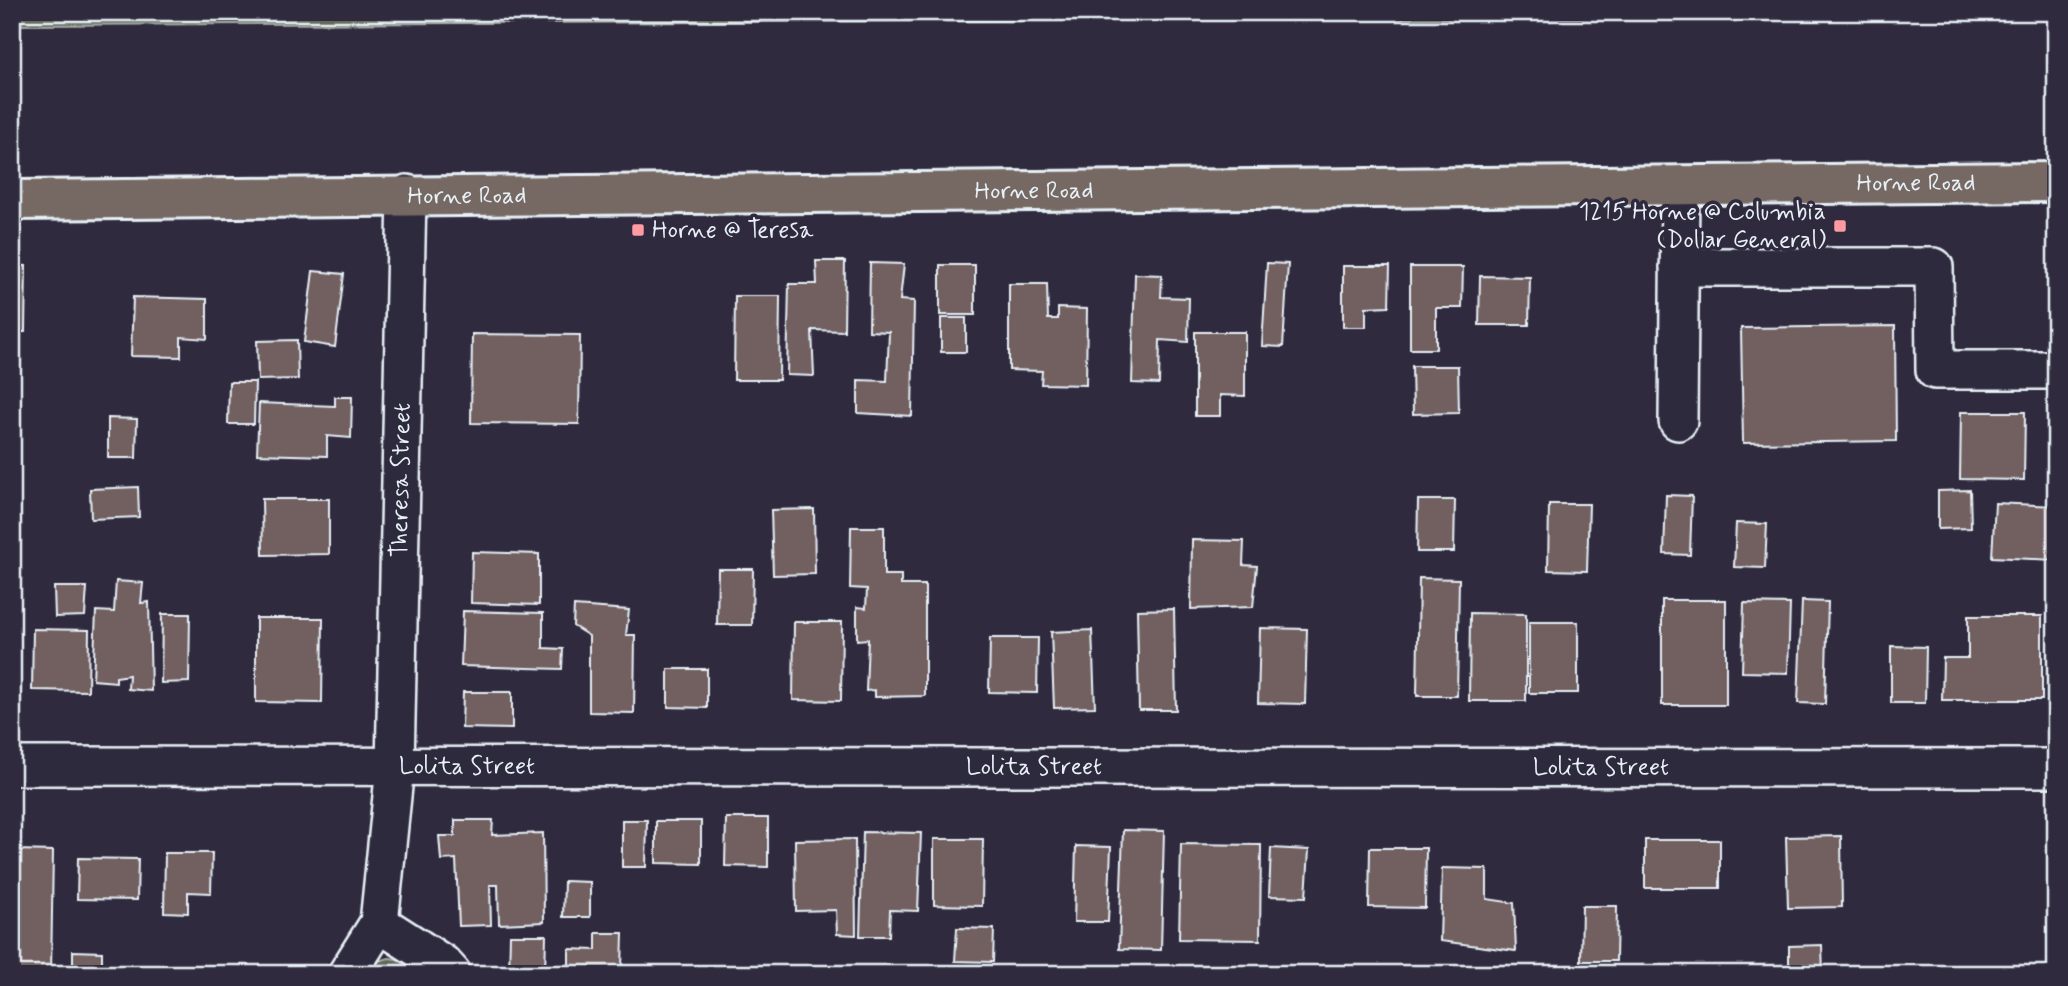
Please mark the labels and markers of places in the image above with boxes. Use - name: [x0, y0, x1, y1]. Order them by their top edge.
- place label: 1215 Horne @ Columbia (Dollar General): [1579, 197, 1826, 256]
- place label: Horne @ Teresa: [652, 215, 814, 246]
- marker: 1215 Horne @ Columbia (Dollar General): [1832, 218, 1848, 234]
- marker: Horne @ Teresa: [630, 222, 646, 238]

